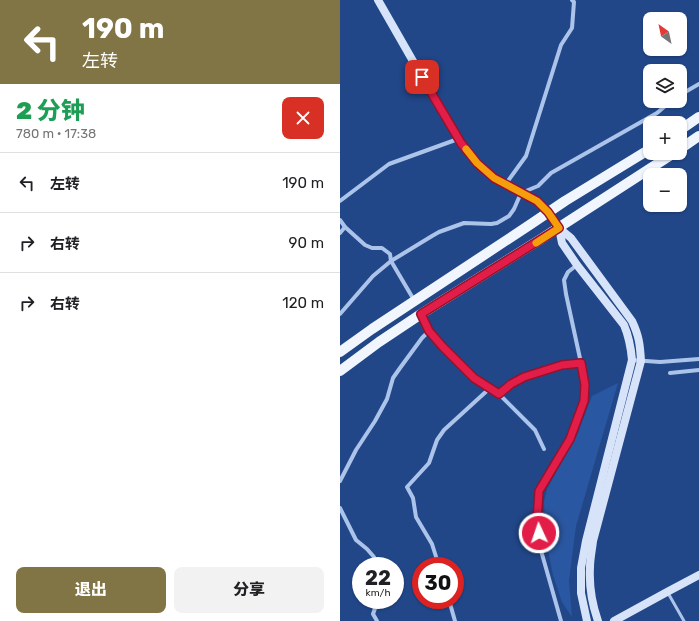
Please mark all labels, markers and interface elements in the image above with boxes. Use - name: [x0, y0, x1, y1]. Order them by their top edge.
- text: 190 m: [82, 12, 165, 45]
- north arrow: [643, 12, 687, 56]
- map controls: [643, 12, 687, 212]
- icon: left: [16, 16, 68, 68]
- text: 左转: [82, 50, 118, 72]
- pin: [405, 60, 439, 94]
- button: layers: [643, 64, 687, 108]
- icon: arrive: [411, 66, 433, 88]
- text: 2 分钟: [16, 97, 85, 125]
- button: close: [282, 97, 324, 139]
- button: +: [643, 116, 687, 160]
- text: 780 m · 17:38: [16, 126, 96, 141]
- button: −: [643, 168, 687, 212]
- icon: left: [16, 172, 38, 194]
- text: 190 m: [282, 174, 324, 192]
- text: 左转: [50, 175, 80, 193]
- icon: right: [16, 232, 38, 254]
- text: 90 m: [289, 234, 324, 252]
- text: 右转: [50, 235, 80, 253]
- icon: right: [16, 292, 38, 314]
- text: 120 m: [282, 294, 324, 312]
- text: 右转: [50, 295, 80, 313]
- position arrow: [518, 512, 560, 554]
- speed limit sign: 30: [412, 557, 464, 609]
- text: 22: [365, 566, 391, 590]
- button: 退出: [16, 567, 166, 613]
- button: 分享: [174, 567, 324, 613]
- text: km/h: [366, 587, 390, 599]

